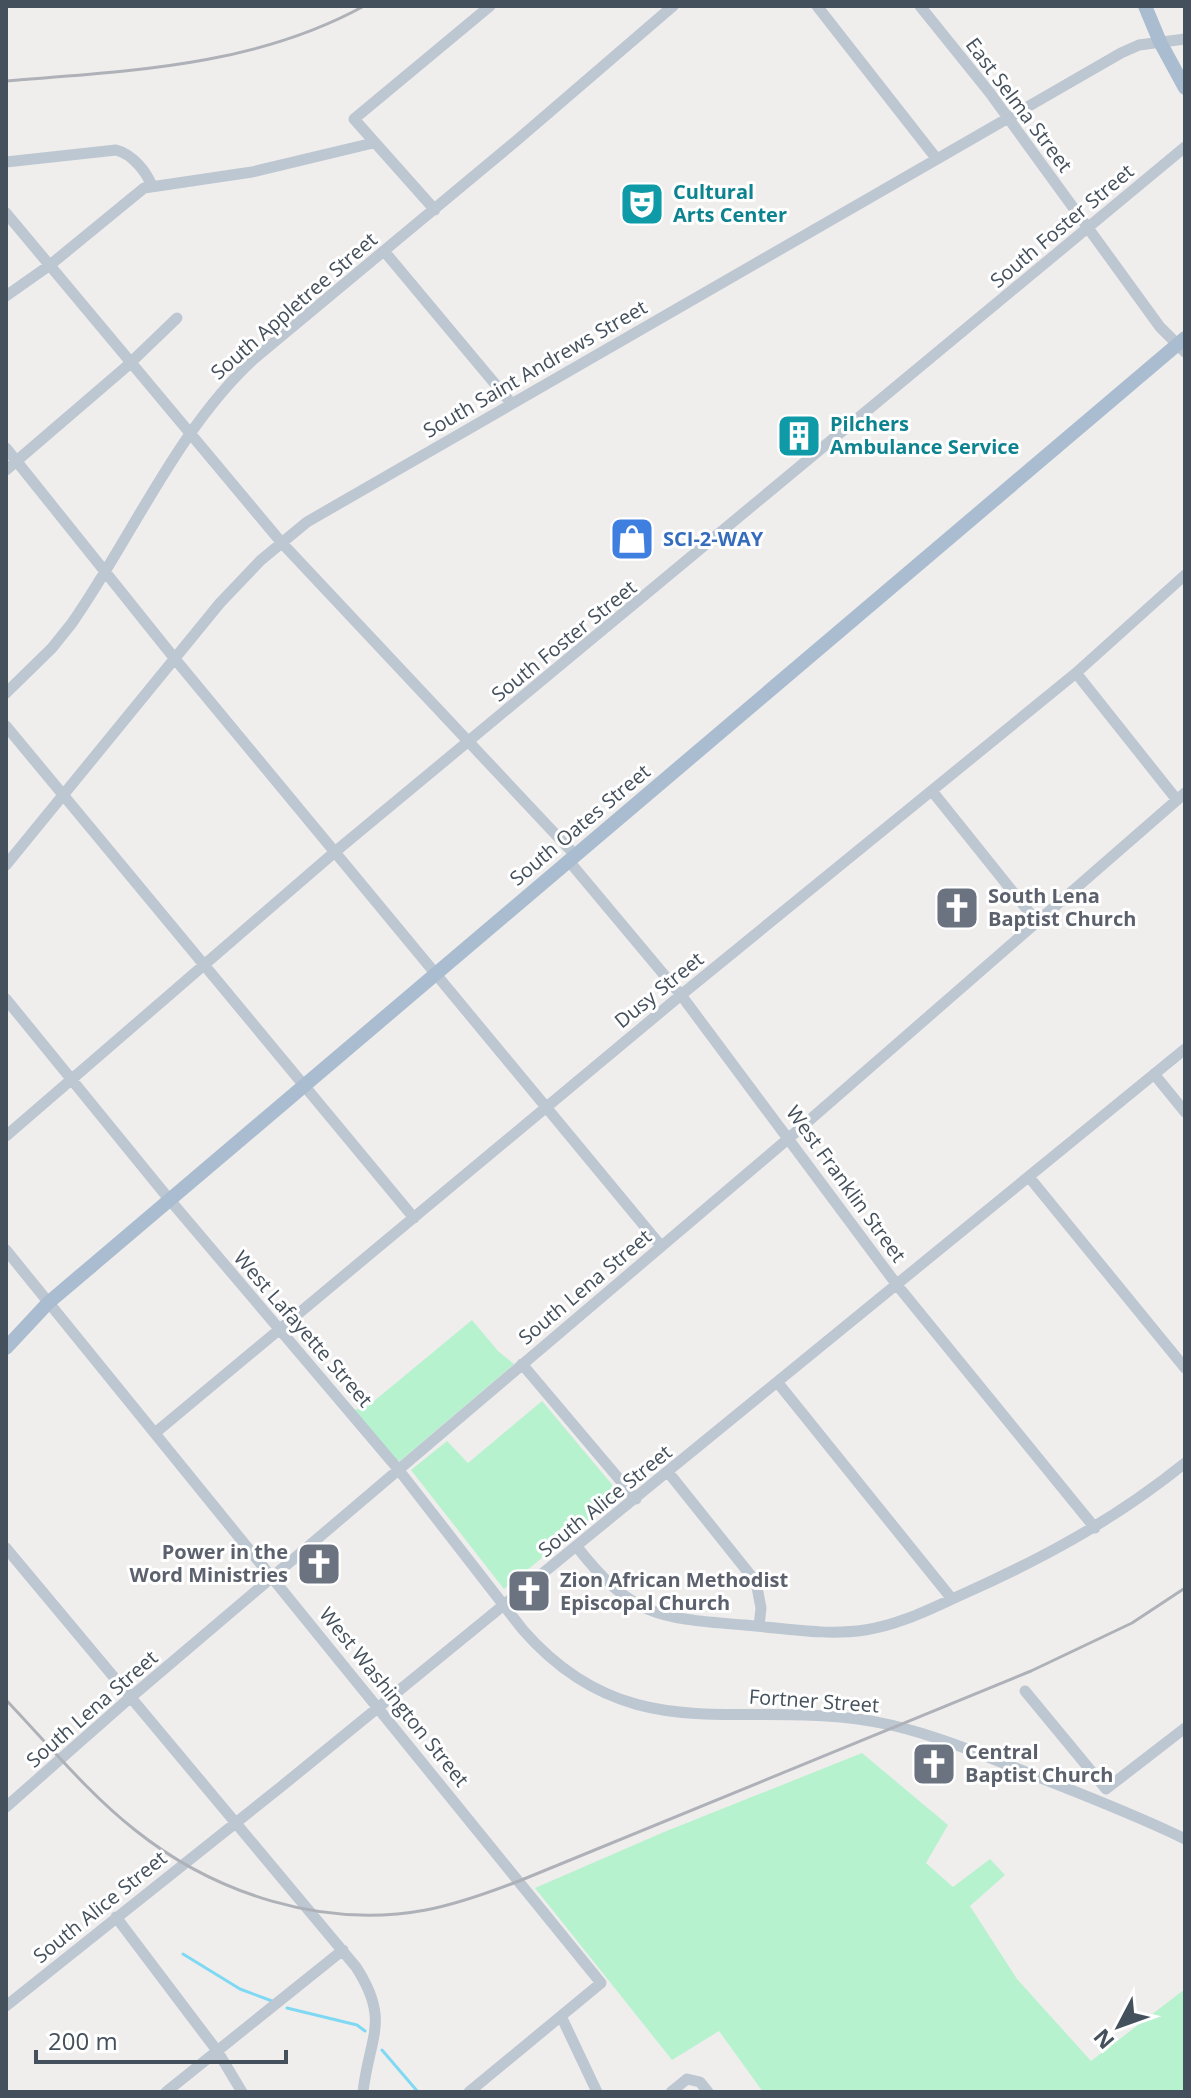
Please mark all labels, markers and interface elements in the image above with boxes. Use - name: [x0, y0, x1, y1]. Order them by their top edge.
- street label: East Selma Street: [960, 32, 1079, 178]
- street label: South Foster Street: [984, 158, 1139, 294]
- place label: Cultural Arts Center: [673, 178, 787, 228]
- theatre icon: Cultural Arts Center: [618, 180, 666, 228]
- street label: South Appletree Street: [205, 226, 383, 385]
- street label: South Saint Andrews Street: [418, 293, 652, 444]
- place label: Pilchers Ambulance Service: [830, 410, 1019, 460]
- building icon: Pilchers Ambulance Service: [775, 412, 823, 460]
- shop icon: SCI-2-WAY: [608, 515, 656, 563]
- place label: SCI-2-WAY: [663, 525, 764, 552]
- street label: South Foster Street: [486, 574, 642, 708]
- street label: South Oates Street: [504, 758, 656, 891]
- place label: South Lena Baptist Church: [988, 882, 1136, 932]
- church icon: South Lena Baptist Church: [933, 884, 981, 932]
- street label: Dusy Street: [608, 945, 709, 1034]
- street label: West Franklin Street: [780, 1100, 912, 1267]
- street label: South Lena Street: [512, 1223, 657, 1350]
- street label: West Lafayette Street: [228, 1245, 379, 1413]
- street label: South Alice Street: [532, 1438, 677, 1563]
- place label: Power in the Word Ministries: [130, 1538, 288, 1588]
- church icon: Power in the Word Ministries: [295, 1540, 343, 1588]
- place label: Zion African Methodist Episcopal Church: [560, 1566, 788, 1616]
- church icon: Zion African Methodist Episcopal Church: [505, 1567, 553, 1615]
- street label: West Washington Street: [314, 1601, 475, 1792]
- street label: South Lena Street: [20, 1644, 163, 1773]
- street label: Fortner Street: [748, 1682, 880, 1719]
- place label: Central Baptist Church: [965, 1738, 1113, 1788]
- church icon: Central Baptist Church: [910, 1740, 958, 1788]
- street label: South Alice Street: [27, 1844, 172, 1969]
- north arrow: [1079, 1986, 1159, 2066]
- scale bar: [36, 2014, 286, 2064]
- text: N: [1086, 2023, 1120, 2056]
- text: 200 m: [48, 2024, 118, 2057]

